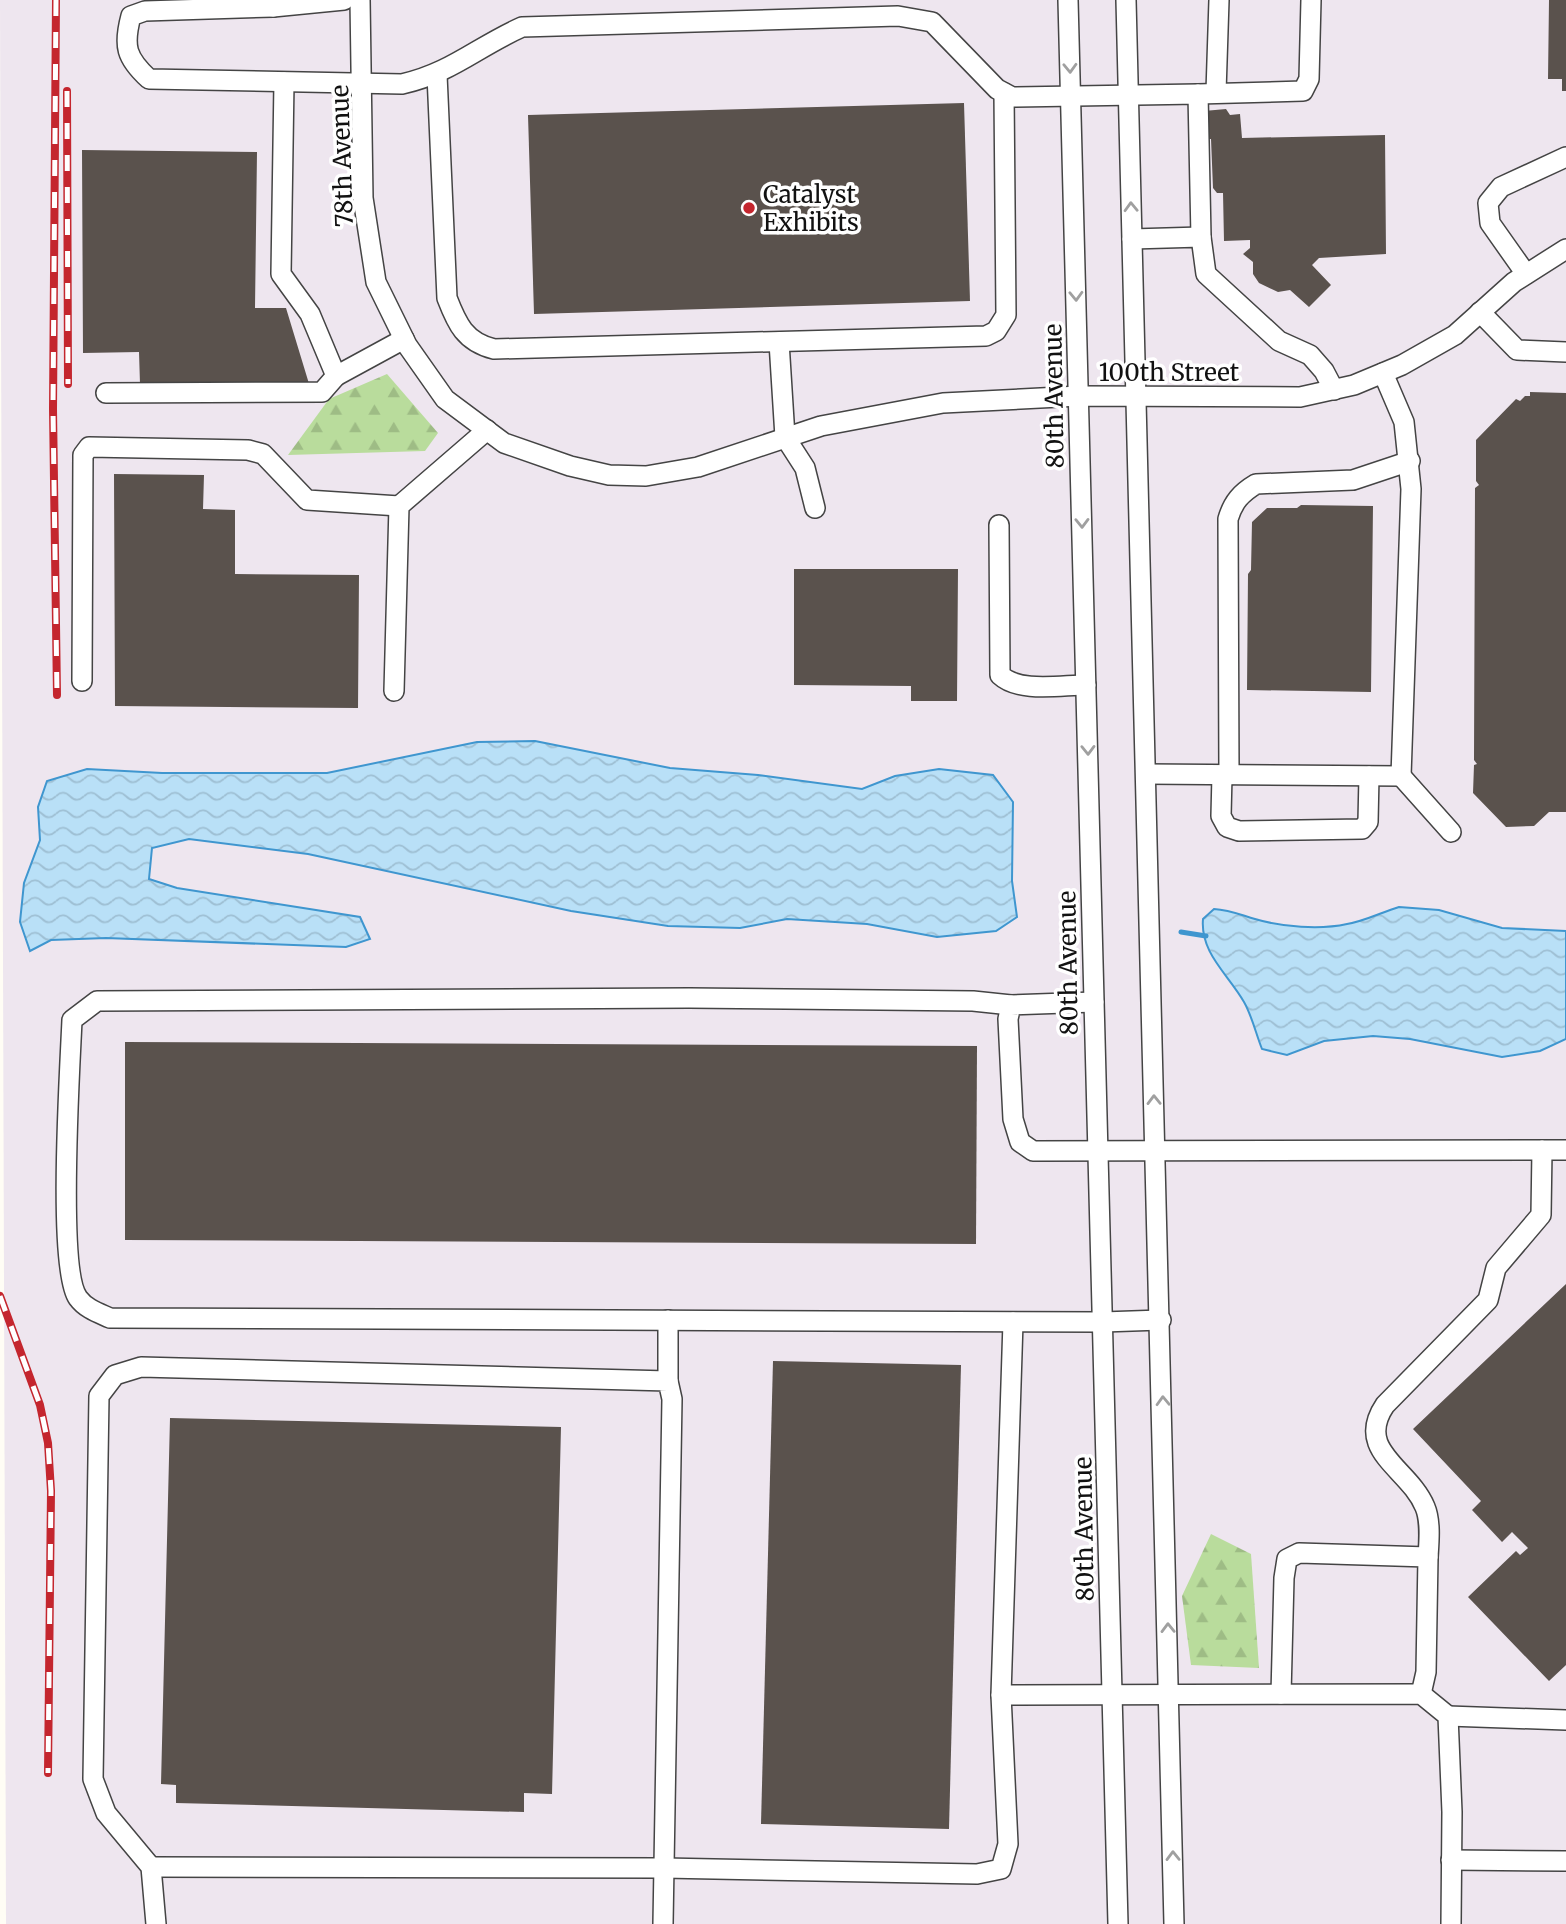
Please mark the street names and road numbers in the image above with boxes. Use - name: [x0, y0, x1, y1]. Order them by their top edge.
- street label: 78th Avenue: [324, 84, 360, 228]
- street label: 80th Avenue: [1037, 323, 1071, 469]
- street label: 100th Street: [1099, 357, 1240, 388]
- street label: 80th Avenue: [1051, 890, 1085, 1036]
- street label: 80th Avenue: [1067, 1456, 1101, 1602]

